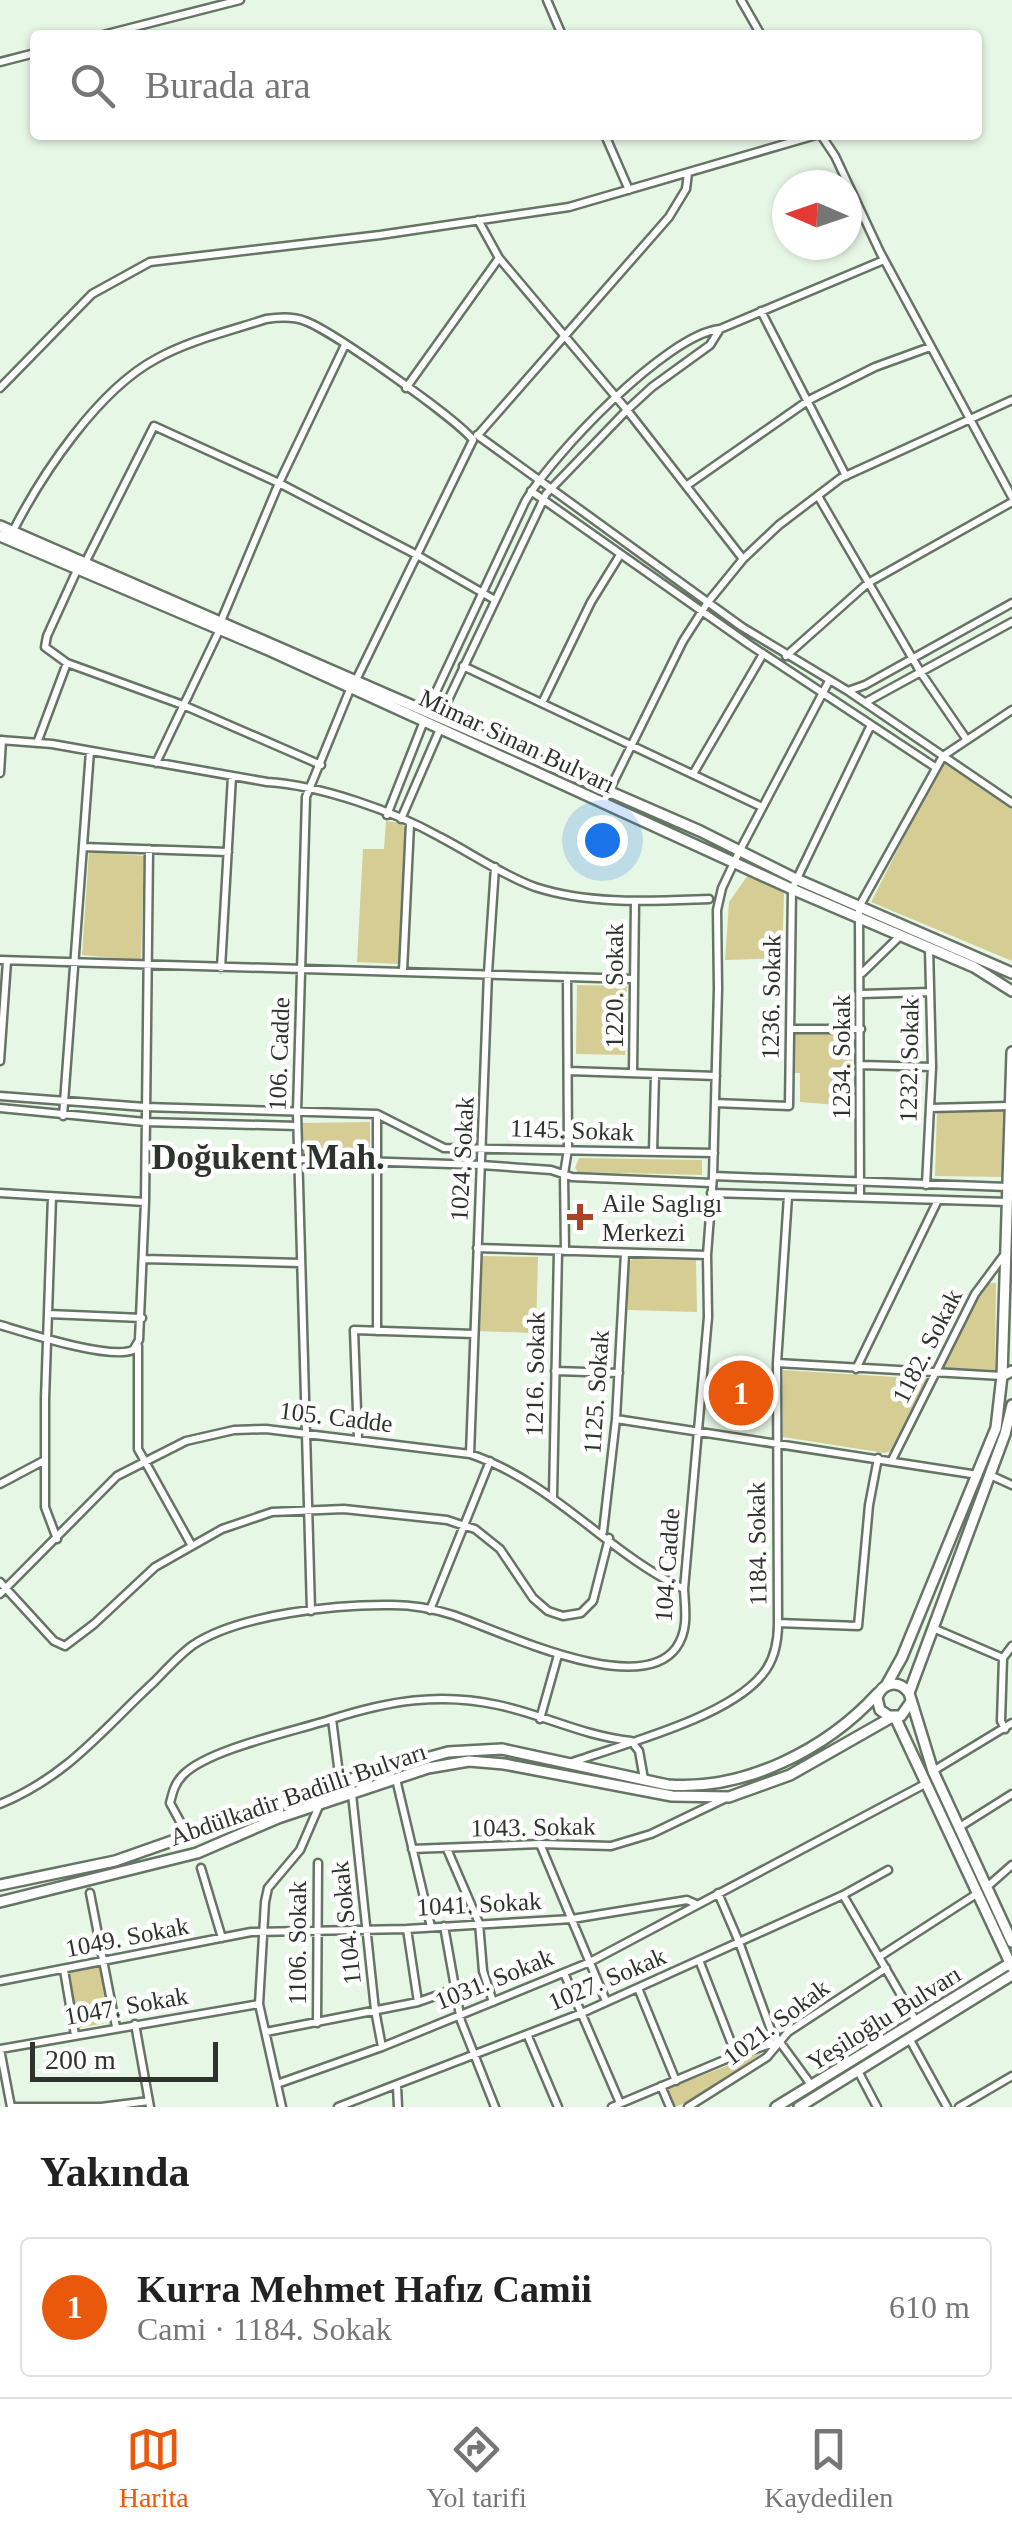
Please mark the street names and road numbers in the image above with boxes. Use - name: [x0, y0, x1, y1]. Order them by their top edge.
- street label: Mimar Sinan Bulvarı: [415, 684, 619, 798]
- street label: 1220. Sokak: [601, 923, 628, 1049]
- street label: 1236. Sokak: [756, 934, 786, 1060]
- street label: 1234. Sokak: [828, 994, 855, 1120]
- street label: 106. Cadde: [264, 997, 294, 1111]
- street label: 1232. Sokak: [894, 997, 924, 1123]
- street label: 1024. Sokak: [445, 1095, 479, 1222]
- street label: 1145. Sokak: [510, 1114, 635, 1146]
- street label: 1182. Sokak: [887, 1284, 967, 1407]
- street label: 1216. Sokak: [520, 1311, 550, 1437]
- street label: 1125. Sokak: [578, 1329, 614, 1455]
- street label: 105. Cadde: [278, 1397, 394, 1437]
- street label: 1184. Sokak: [742, 1481, 772, 1606]
- street label: 104. Cadde: [650, 1507, 684, 1623]
- street label: Abdülkadir Badilli Bulvarı: [166, 1737, 430, 1851]
- street label: 1043. Sokak: [470, 1812, 596, 1842]
- street label: 1104. Sokak: [326, 1859, 366, 1986]
- street label: 1106. Sokak: [284, 1880, 311, 2005]
- street label: 1041. Sokak: [416, 1887, 543, 1921]
- street label: 1049. Sokak: [63, 1912, 191, 1962]
- street label: 1027. Sokak: [544, 1942, 670, 2016]
- street label: 1031. Sokak: [431, 1943, 557, 2015]
- street label: Yeşiloğlu Bulvarı: [802, 1960, 966, 2076]
- street label: 1021. Sokak: [718, 1973, 834, 2070]
- street label: 1047. Sokak: [62, 1982, 190, 2030]

